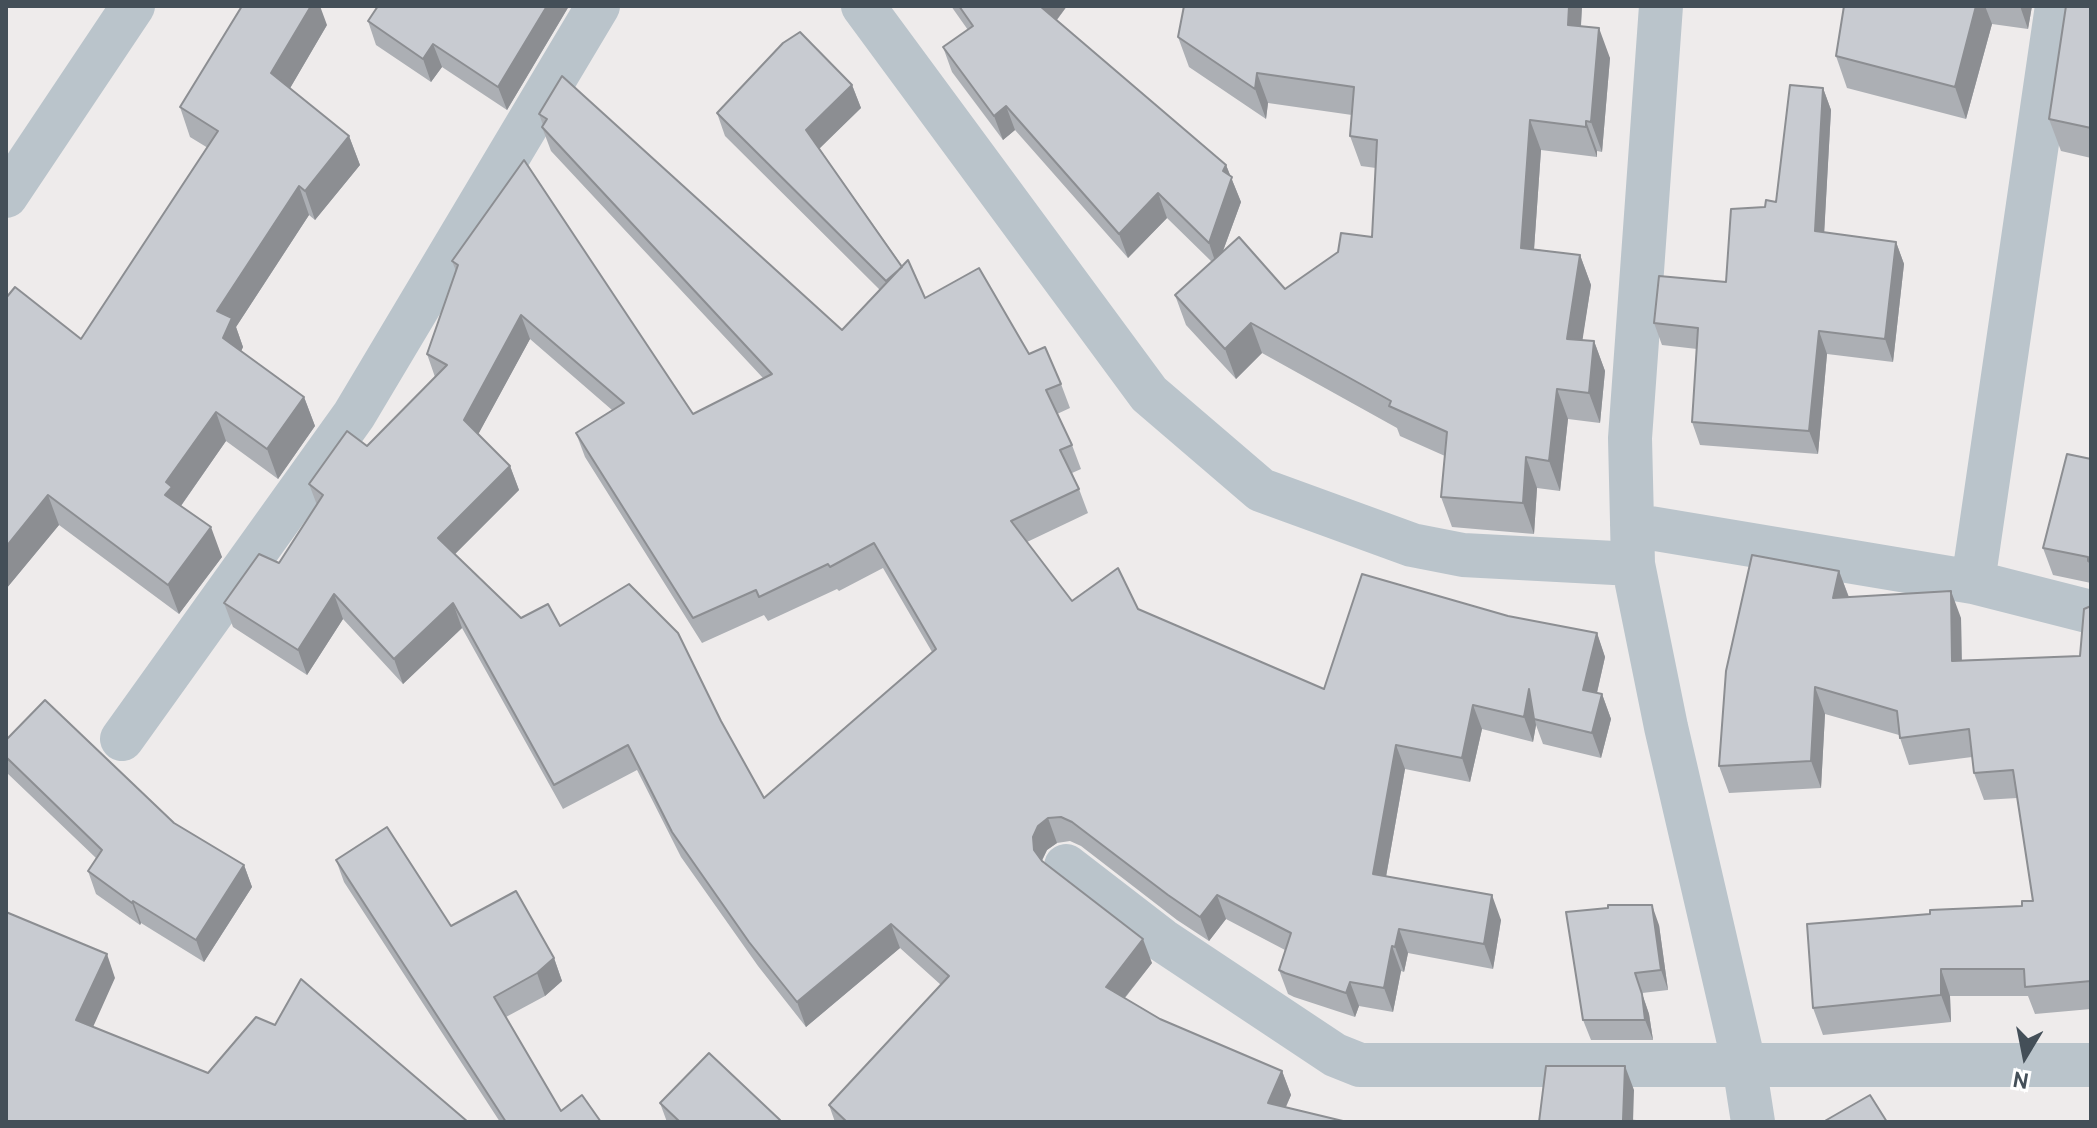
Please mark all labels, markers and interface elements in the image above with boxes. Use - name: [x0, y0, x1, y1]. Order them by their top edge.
- north arrow: [1985, 1016, 2065, 1096]
- text: N: [2011, 1065, 2031, 1095]

